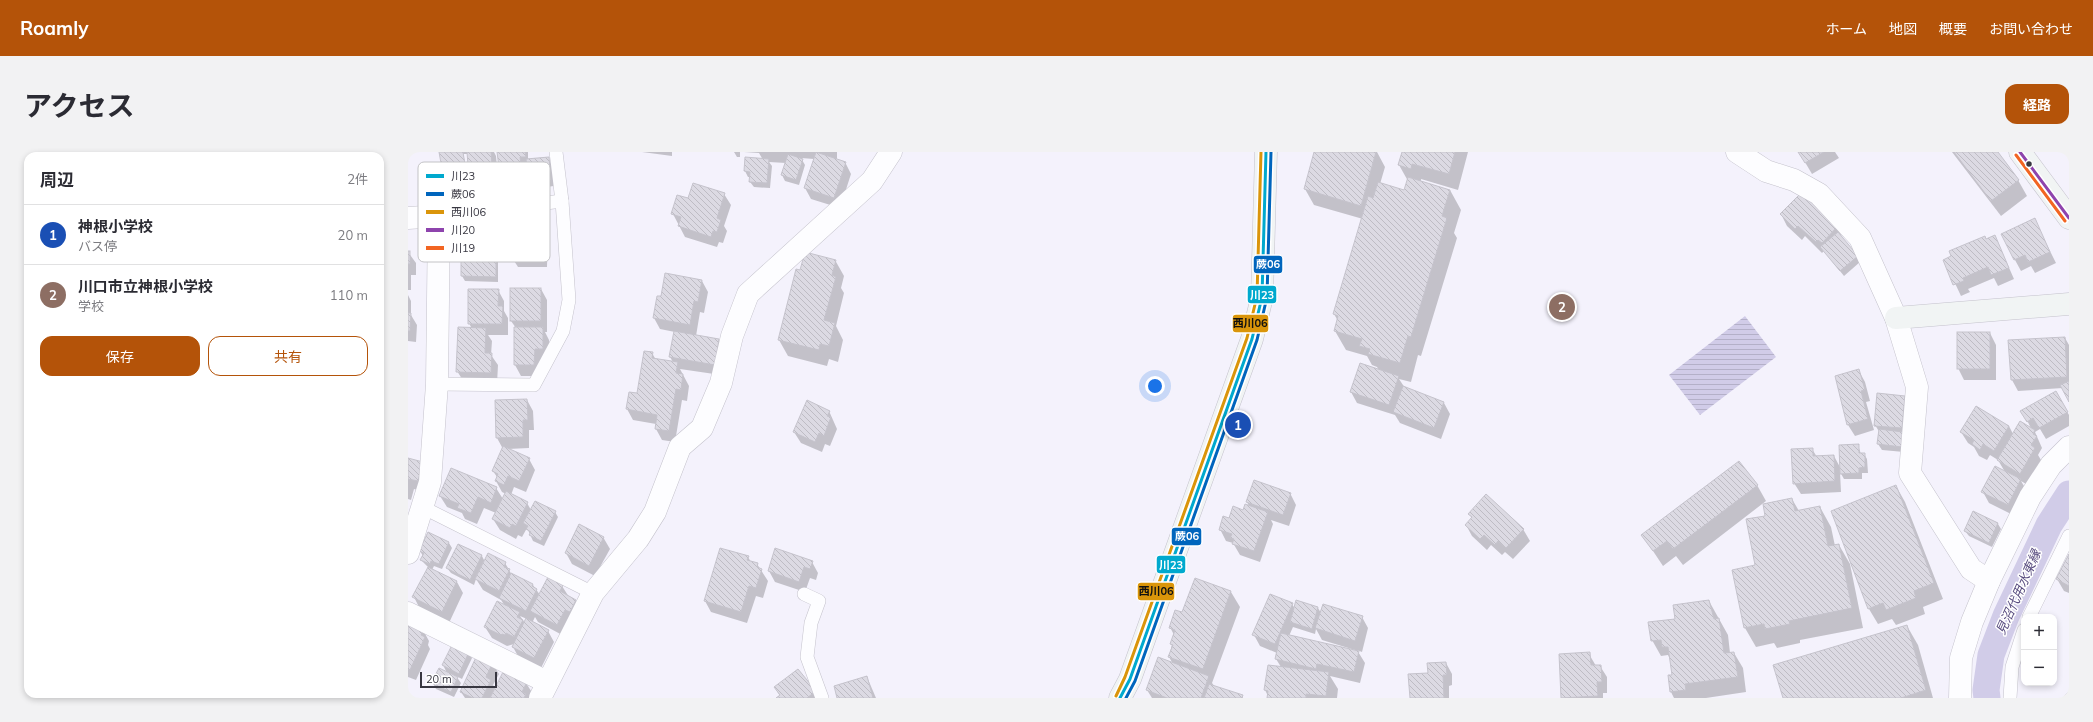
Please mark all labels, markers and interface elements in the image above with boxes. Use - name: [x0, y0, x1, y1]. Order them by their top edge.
- text: Roamly: [20, 16, 88, 40]
- text: ホーム: [1825, 20, 1867, 38]
- text: 地図: [1889, 20, 1917, 38]
- text: 概要: [1939, 20, 1967, 38]
- text: お問い合わせ: [1989, 20, 2073, 38]
- button: 経路: [2005, 84, 2069, 124]
- text: アクセス: [24, 88, 135, 123]
- unlabelled marker: [2024, 159, 2034, 169]
- legend: [418, 162, 550, 262]
- text: 周辺: [40, 169, 74, 190]
- text: 川23: [451, 169, 475, 183]
- text: 2件: [347, 171, 368, 187]
- text: 蕨06: [451, 187, 476, 201]
- text: 西川06: [451, 205, 487, 219]
- text: 神根小学校: [78, 217, 153, 236]
- text: 川20: [451, 223, 476, 237]
- text: 1: [49, 227, 57, 243]
- text: 20 m: [338, 227, 368, 243]
- text: バス停: [78, 238, 117, 254]
- text: 川19: [451, 241, 475, 255]
- line badge: 蕨06: [1253, 255, 1283, 274]
- text: 蕨06: [1256, 257, 1280, 271]
- text: 川口市立神根小学校: [78, 277, 213, 296]
- line badge: 川23: [1247, 285, 1277, 304]
- text: 2: [49, 287, 57, 303]
- text: 110 m: [330, 287, 368, 303]
- text: 川23: [1250, 288, 1274, 302]
- pin: 2: [1549, 292, 1575, 322]
- text: 学校: [78, 298, 104, 314]
- line badge: 西川06: [1232, 314, 1269, 333]
- text: 西川06: [1232, 316, 1268, 330]
- button: 保存: [40, 336, 200, 376]
- button: 共有: [208, 336, 368, 376]
- your location: [1145, 376, 1165, 396]
- pin: 1: [1225, 410, 1251, 440]
- line badge: 蕨06: [1171, 527, 1202, 546]
- text: 蕨06: [1175, 529, 1199, 543]
- water label: 見沼代用水東縁: [1992, 545, 2045, 637]
- line badge: 川23: [1156, 555, 1186, 574]
- text: 川23: [1159, 558, 1183, 572]
- line badge: 西川06: [1137, 582, 1175, 601]
- text: 西川06: [1138, 584, 1174, 598]
- map controls: [2021, 614, 2057, 686]
- button: +: [2021, 614, 2057, 650]
- button: −: [2021, 650, 2057, 686]
- scale bar: [420, 670, 497, 689]
- text: 20 m: [426, 672, 452, 686]

